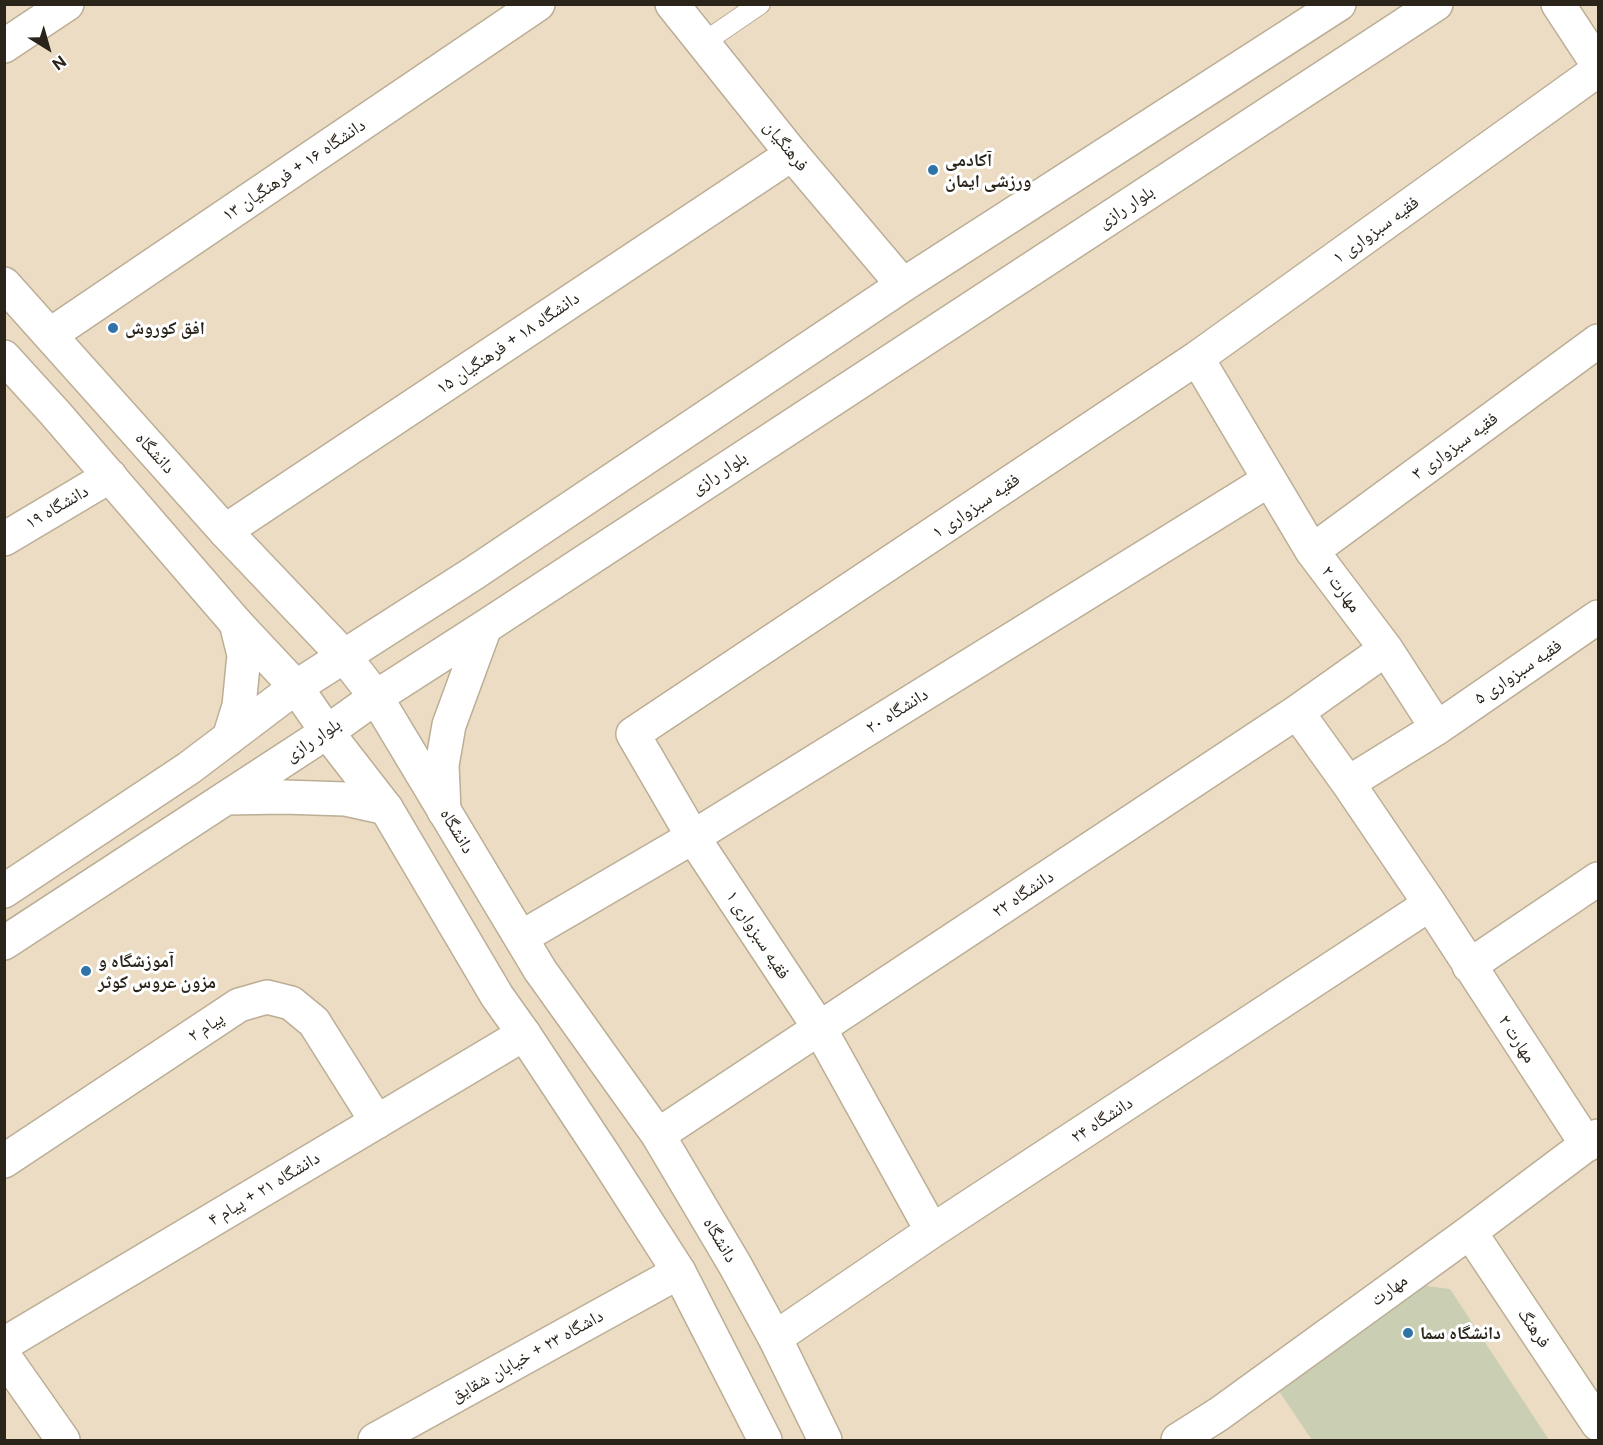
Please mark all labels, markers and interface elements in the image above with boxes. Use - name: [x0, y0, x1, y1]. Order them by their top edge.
- north arrow: [18, 18, 78, 78]
- text: N: [48, 51, 70, 74]
- street label: دانشگاه ۱۶ + فرهنگیان ۱۳: [218, 114, 370, 226]
- street label: فرهنگیان: [759, 116, 813, 176]
- place label: آکادمی ورزشی ایمان: [945, 149, 1031, 192]
- marker: آکادمی ورزشی ایمان: [926, 163, 940, 177]
- street label: بلوار رازی: [1094, 181, 1158, 233]
- street label: فقیه سبزواری ۱: [1329, 192, 1423, 268]
- street label: دانشگاه ۱۸ + فرهنگیان ۱۵: [432, 287, 584, 399]
- place label: افق کوروش: [125, 317, 205, 339]
- marker: افق کوروش: [106, 321, 120, 335]
- street label: فقیه سبزواری ۳: [1408, 408, 1502, 484]
- street label: دانشگاه: [131, 428, 179, 478]
- street label: بلوار رازی: [687, 447, 751, 499]
- street label: فقیه سبزواری ۱: [928, 469, 1024, 543]
- street label: دانشگاه ۱۹: [22, 480, 92, 534]
- street label: مهارت ۲: [1316, 561, 1366, 617]
- street label: فقیه سبزواری ۵: [1470, 635, 1566, 709]
- street label: دانشگاه ۲۰: [862, 683, 932, 739]
- street label: بلوار رازی: [281, 714, 345, 766]
- street label: دانشگاه: [435, 805, 479, 857]
- street label: دانشگاه ۲۲: [988, 866, 1058, 922]
- street label: فقیه سبزواری ۱: [721, 887, 795, 983]
- place label: آموزشگاه و مزون عروس کوثر: [98, 950, 216, 992]
- marker: آموزشگاه و مزون عروس کوثر: [79, 964, 93, 978]
- street label: پیام ۲: [184, 1007, 228, 1047]
- street label: مهارت ۲: [1494, 1011, 1540, 1067]
- street label: دانشگاه ۲۴: [1067, 1092, 1137, 1148]
- street label: دانشگاه ۲۱ + پیام ۴: [204, 1147, 324, 1231]
- street label: دانشگاه: [698, 1214, 742, 1266]
- street label: مهارت: [1366, 1269, 1412, 1311]
- street label: فرهنگ: [1513, 1304, 1555, 1352]
- street label: داشگاه ۲۳ + خیابان شقایق: [447, 1305, 607, 1407]
- place label: دانشگاه سما: [1420, 1322, 1501, 1344]
- marker: دانشگاه سما: [1401, 1326, 1415, 1340]

